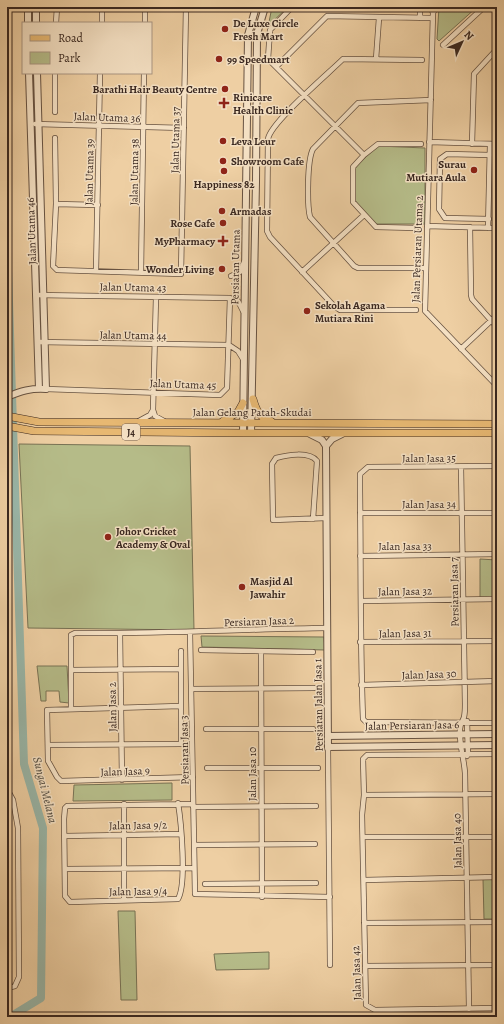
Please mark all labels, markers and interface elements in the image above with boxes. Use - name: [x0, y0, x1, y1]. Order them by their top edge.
- place label: De Luxe Circle Fresh Mart: [233, 16, 299, 44]
- legend: [22, 22, 152, 74]
- north arrow: [442, 22, 482, 62]
- marker: De Luxe Circle Fresh Mart: [220, 24, 230, 34]
- text: N: [461, 27, 477, 43]
- text: Road: [58, 30, 84, 46]
- text: Park: [58, 50, 81, 66]
- place label: 99 Speedmart: [227, 52, 290, 67]
- marker: 99 Speedmart: [214, 54, 224, 64]
- place label: Barathi Hair Beauty Centre: [92, 82, 217, 97]
- marker: Barathi Hair Beauty Centre: [220, 84, 230, 94]
- place label: Rinicare Health Clinic: [233, 90, 293, 118]
- marker: Rinicare Health Clinic: [218, 97, 230, 109]
- street label: Jalan Utama 37: [167, 106, 184, 173]
- street label: Jalan Utama 36: [73, 109, 141, 126]
- place label: Leva Leur: [231, 134, 276, 149]
- marker: Leva Leur: [218, 136, 228, 146]
- street label: Jalan Utama 38: [126, 138, 143, 206]
- street label: Jalan Utama 39: [81, 139, 98, 205]
- place label: Showroom Cafe: [231, 154, 304, 169]
- marker: Showroom Cafe: [218, 156, 228, 166]
- place label: Surau Mutiara Aula: [406, 157, 467, 185]
- marker: Surau Mutiara Aula: [469, 165, 479, 175]
- marker: Happiness 82: [219, 166, 229, 176]
- place label: Happiness 82: [193, 177, 255, 192]
- street label: Jalan Persiaran Utama 2: [408, 195, 427, 303]
- street label: Jalan Utama 46: [23, 197, 40, 265]
- place label: Armadas: [229, 204, 272, 219]
- marker: Armadas: [217, 206, 227, 216]
- place label: Rose Cafe: [170, 216, 215, 231]
- marker: Rose Cafe: [218, 218, 228, 228]
- street label: Persiaran Utama: [227, 228, 244, 305]
- place label: MyPharmacy: [155, 234, 216, 249]
- marker: MyPharmacy: [218, 236, 228, 246]
- place label: Wonder Living: [145, 262, 214, 277]
- marker: Wonder Living: [217, 264, 227, 274]
- street label: Jalan Utama 43: [100, 279, 166, 296]
- place label: Sekolah Agama Mutiara Rini: [315, 298, 386, 326]
- marker: Sekolah Agama Mutiara Rini: [302, 306, 312, 316]
- street label: Jalan Utama 44: [99, 327, 167, 344]
- street label: Jalan Utama 45: [149, 376, 217, 393]
- street label: Jalan Gelang Patah-Skudai: [192, 405, 312, 420]
- road number: J4: [122, 424, 140, 440]
- street label: Jalan Jasa 35: [402, 451, 456, 466]
- street label: Jalan Jasa 34: [402, 497, 456, 512]
- place label: Johor Cricket Academy & Oval: [115, 524, 190, 552]
- marker: Johor Cricket Academy & Oval: [103, 532, 113, 542]
- street label: Jalan Jasa 33: [378, 539, 432, 554]
- street label: Persiaran Jasa 7: [446, 557, 463, 627]
- place label: Masjid Al Jawahir: [250, 574, 293, 602]
- marker: Masjid Al Jawahir: [237, 582, 247, 592]
- street label: Jalan Jasa 32: [378, 584, 432, 599]
- street label: Persiaran Jasa 2: [224, 613, 294, 630]
- street label: Jalan Jasa 31: [378, 626, 432, 641]
- street label: Persiaran Jalan Jasa 1: [310, 658, 327, 752]
- street label: Jalan Jasa 30: [401, 666, 457, 683]
- street label: Jalan Jasa 2: [105, 682, 120, 732]
- street label: Persiaran Jasa 3: [176, 715, 193, 785]
- street label: Jalan Persiaran Jasa 6: [365, 717, 459, 734]
- street label: Jalan Jasa 10: [245, 747, 260, 801]
- water label: Sungai Melana: [29, 755, 61, 825]
- street label: Jalan Jasa 9: [100, 763, 150, 780]
- street label: Jalan Jasa 40: [450, 813, 465, 869]
- street label: Jalan Jasa 9/2: [109, 817, 167, 834]
- street label: Jalan Jasa 9/4: [109, 883, 167, 900]
- street label: Jalan Jasa 42: [348, 945, 365, 1001]

